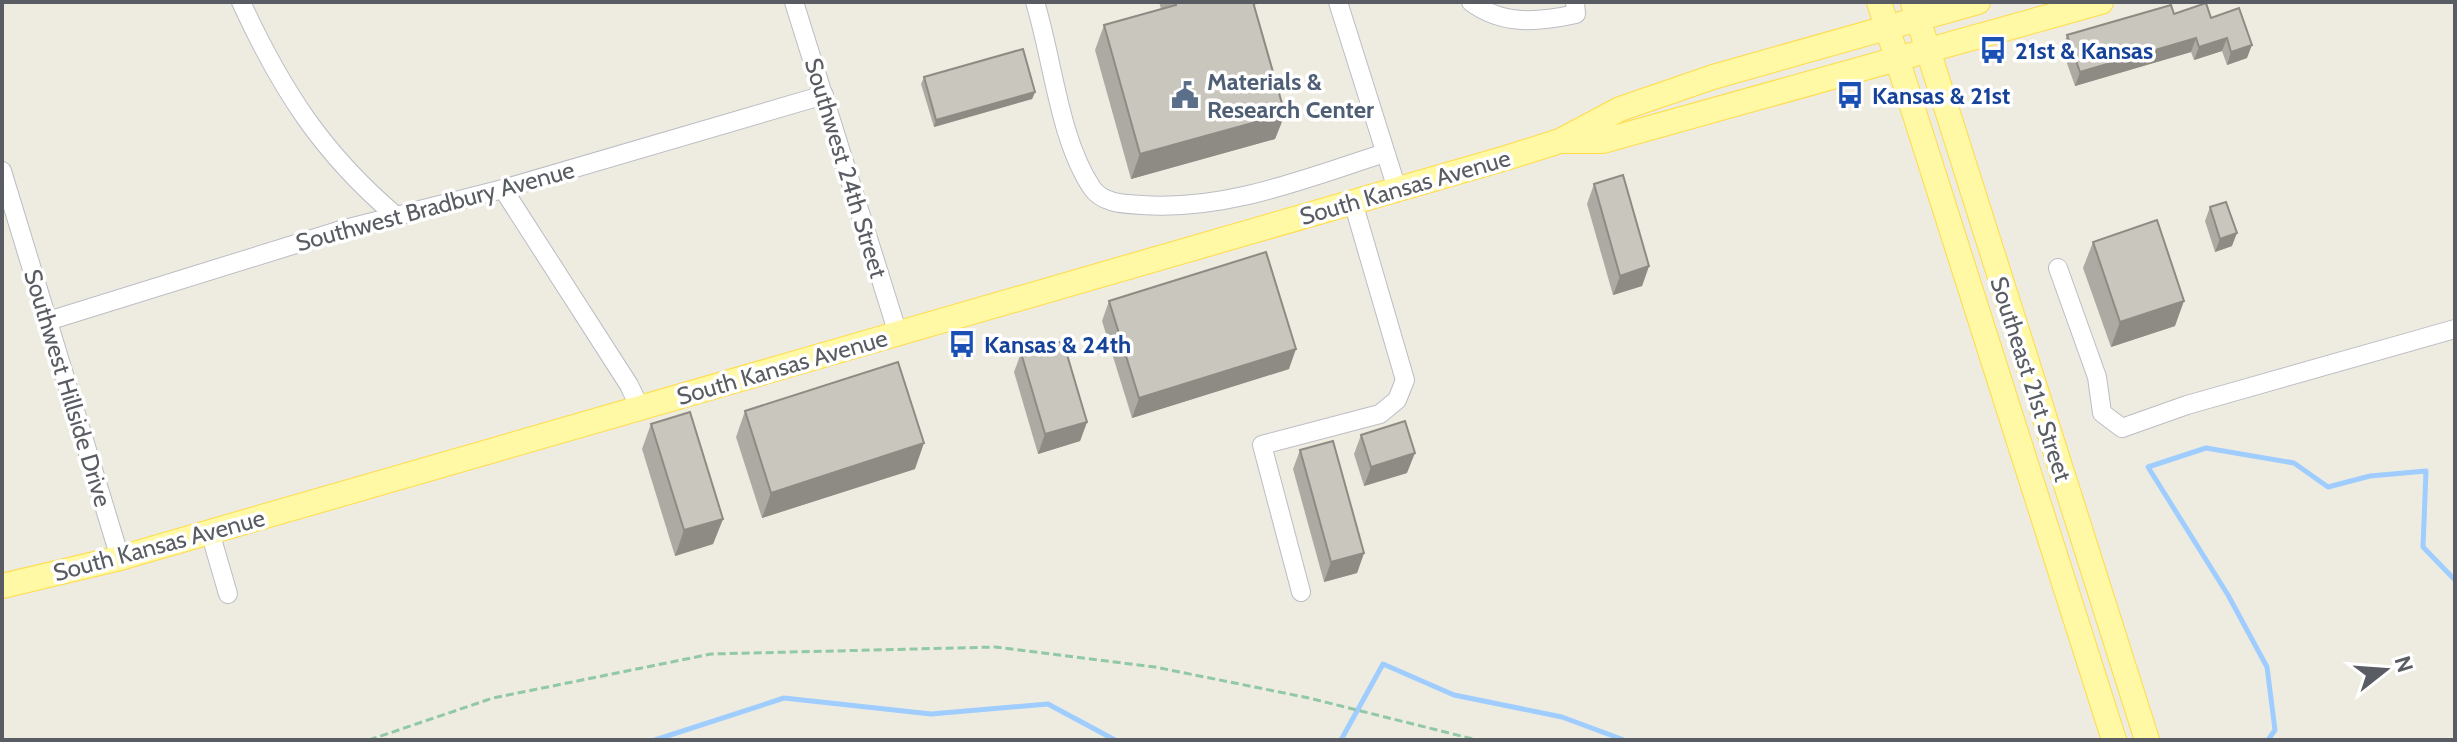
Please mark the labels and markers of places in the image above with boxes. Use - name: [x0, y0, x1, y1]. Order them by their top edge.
- bus stop icon: 21st & Kansas: [1978, 35, 2008, 65]
- place label: 21st & Kansas: [2015, 36, 2153, 65]
- place label: Materials & Research Center: [1207, 67, 1374, 124]
- public building icon: Materials & Research Center: [1170, 80, 1200, 110]
- bus stop icon: Kansas & 21st: [1835, 80, 1865, 110]
- place label: Kansas & 21st: [1872, 81, 2010, 110]
- bus stop icon: Kansas & 24th: [947, 329, 977, 359]
- place label: Kansas & 24th: [984, 330, 1131, 359]

